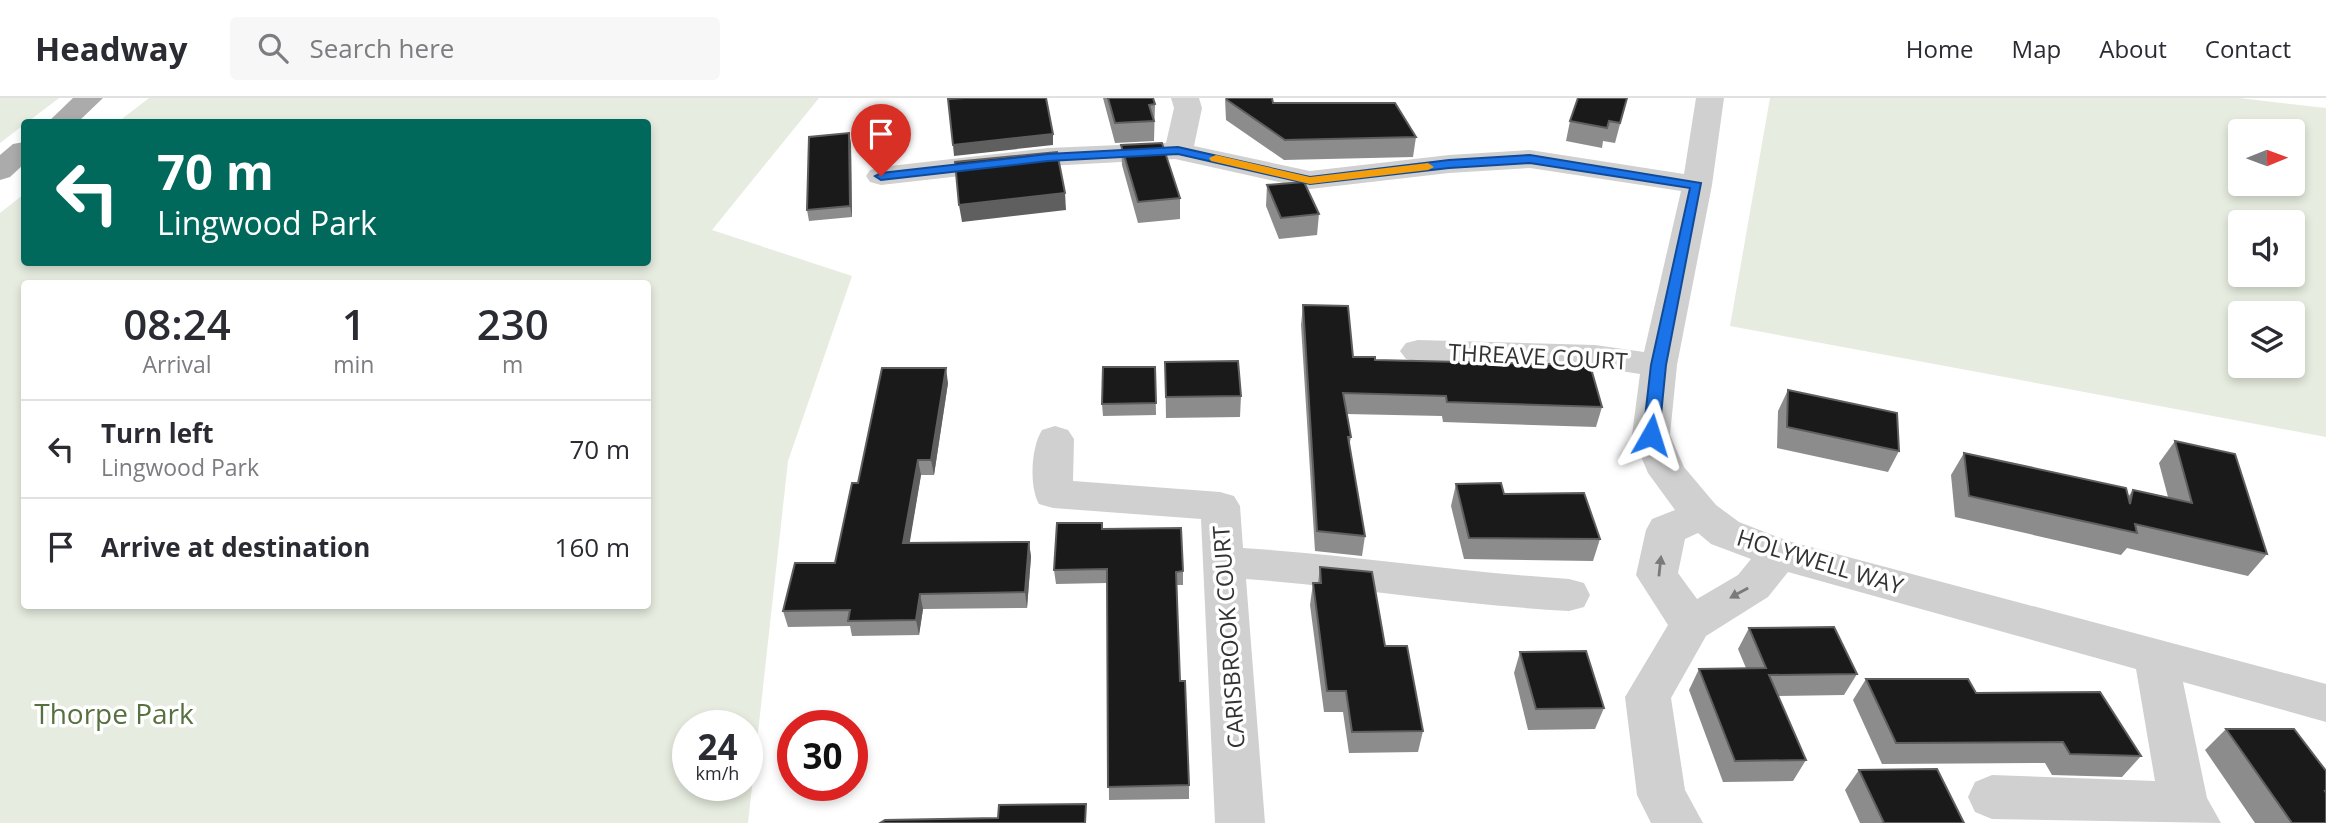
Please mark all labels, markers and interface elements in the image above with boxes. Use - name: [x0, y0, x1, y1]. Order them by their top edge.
- search box: [230, 17, 720, 80]
- text: Headway: [35, 26, 188, 71]
- icon: search: [254, 29, 292, 67]
- text: Search here: [310, 30, 454, 66]
- text: Home: [1906, 32, 1974, 65]
- text: Map: [2012, 32, 2061, 65]
- text: About: [2099, 32, 2167, 65]
- text: Contact: [2205, 32, 2291, 65]
- pin: [851, 104, 911, 176]
- icon: arrive: [862, 115, 900, 153]
- north arrow: [2228, 119, 2305, 196]
- map controls: [2228, 119, 2305, 378]
- text: 70 m: [157, 138, 274, 204]
- icon: left: [42, 147, 133, 238]
- text: Lingwood Park: [157, 201, 377, 244]
- button: sound: [2228, 210, 2305, 287]
- text: 08:24: [123, 295, 231, 352]
- text: 1: [342, 295, 366, 352]
- text: 230: [477, 295, 549, 352]
- button: layers: [2228, 301, 2305, 378]
- street label: THREAVE COURT: [1448, 335, 1629, 377]
- text: Arrival: [142, 348, 212, 380]
- text: min: [333, 348, 374, 380]
- text: m: [502, 348, 523, 380]
- position arrow: [1614, 398, 1688, 472]
- text: Turn left: [101, 415, 213, 451]
- icon: left: [42, 430, 80, 468]
- text: 70 m: [569, 431, 630, 467]
- text: Lingwood Park: [101, 451, 259, 483]
- street label: HOLYWELL WAY: [1733, 521, 1908, 602]
- street label: CARISBROOK COURT: [1204, 524, 1252, 749]
- icon: arrive: [42, 528, 80, 566]
- text: Arrive at destination: [101, 529, 370, 565]
- text: 160 m: [555, 529, 630, 565]
- one-way arrow: [1655, 554, 1666, 576]
- one-way arrow: [1729, 587, 1749, 599]
- park label: Thorpe Park: [34, 694, 194, 732]
- speed limit sign: 30: [777, 710, 868, 801]
- text: 24: [697, 723, 738, 770]
- text: km/h: [696, 761, 739, 785]

